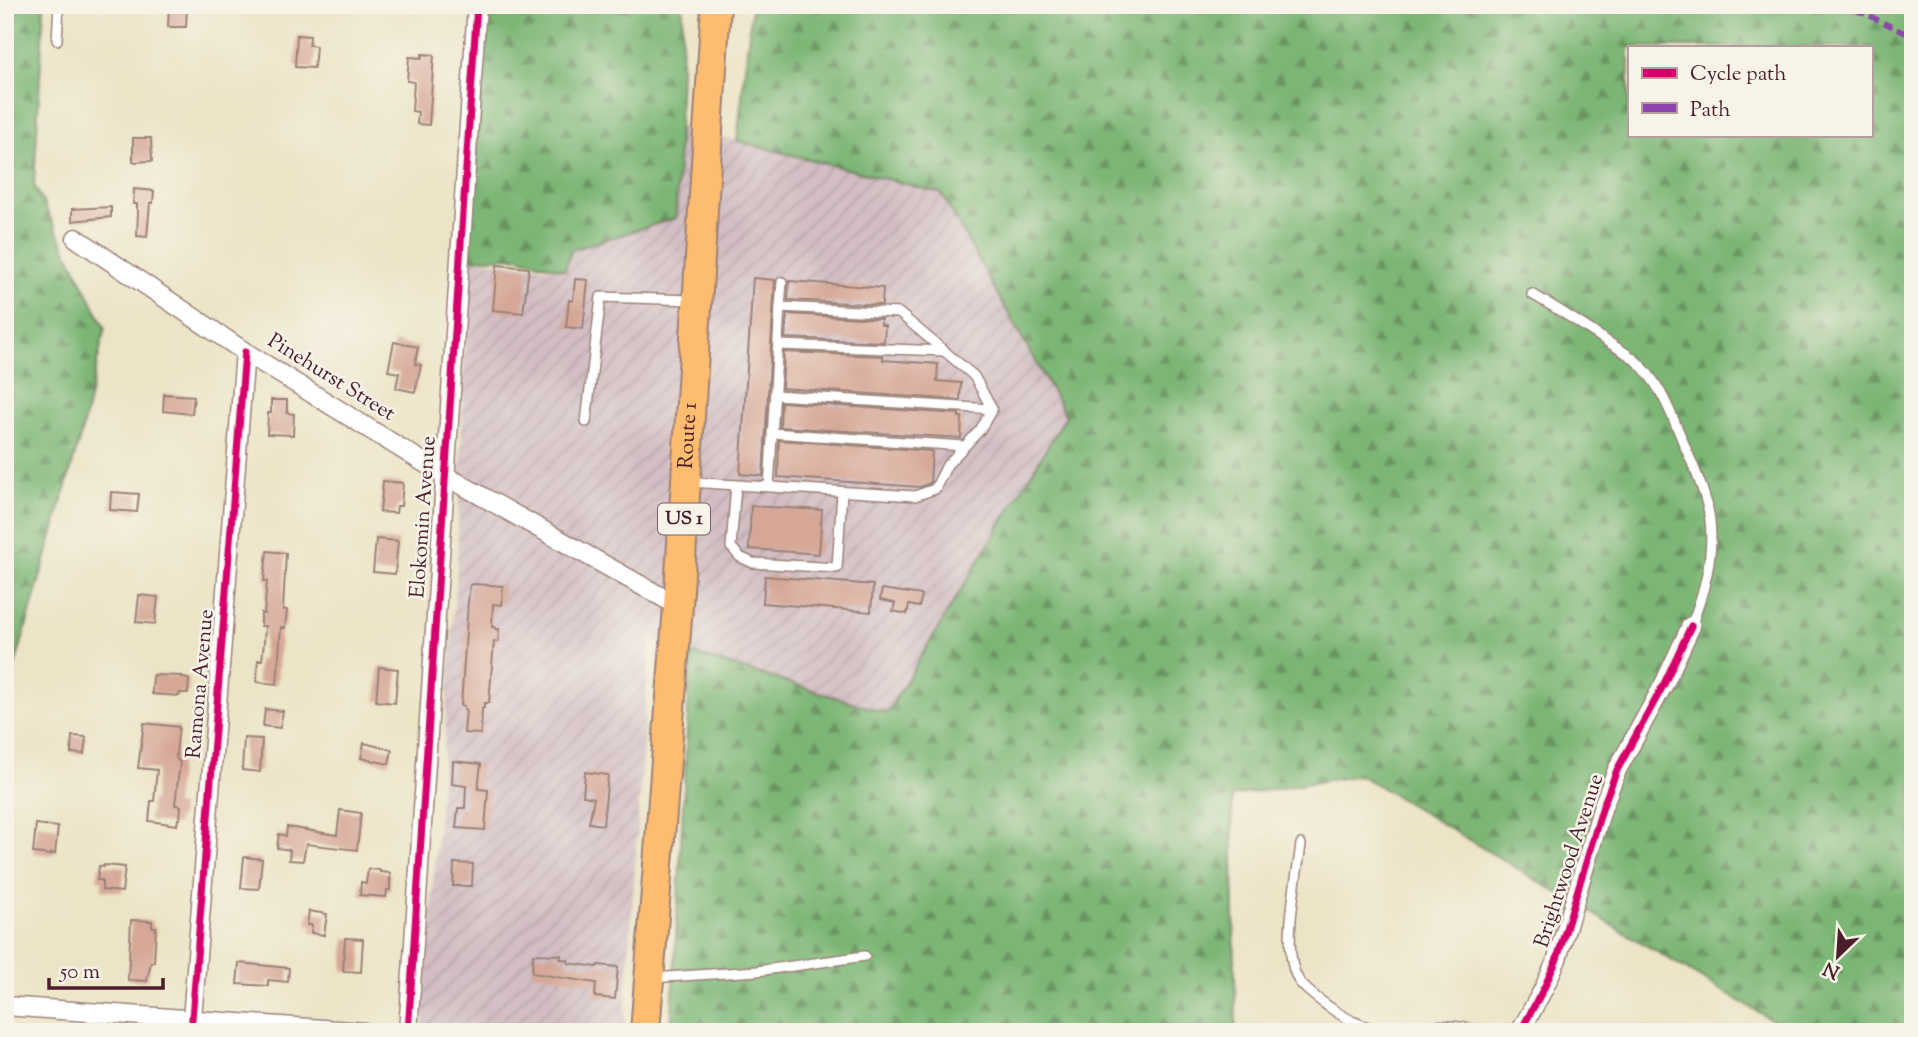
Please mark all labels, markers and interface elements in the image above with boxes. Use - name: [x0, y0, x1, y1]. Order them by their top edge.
- legend: [1628, 46, 1872, 136]
- text: Cycle path: [1690, 60, 1787, 90]
- text: Path: [1690, 96, 1731, 126]
- street label: Pinehurst Street: [261, 327, 401, 429]
- street label: Route 1: [672, 401, 706, 470]
- street label: Elokomin Avenue: [403, 435, 445, 599]
- road number: US 1: [658, 504, 710, 534]
- street label: Ramona Avenue: [180, 608, 222, 760]
- street label: Brightwood Avenue: [1528, 770, 1612, 952]
- north arrow: [1802, 922, 1872, 992]
- scale bar: [49, 946, 163, 990]
- text: N: [1819, 954, 1844, 985]
- text: 50 m: [59, 958, 100, 988]

